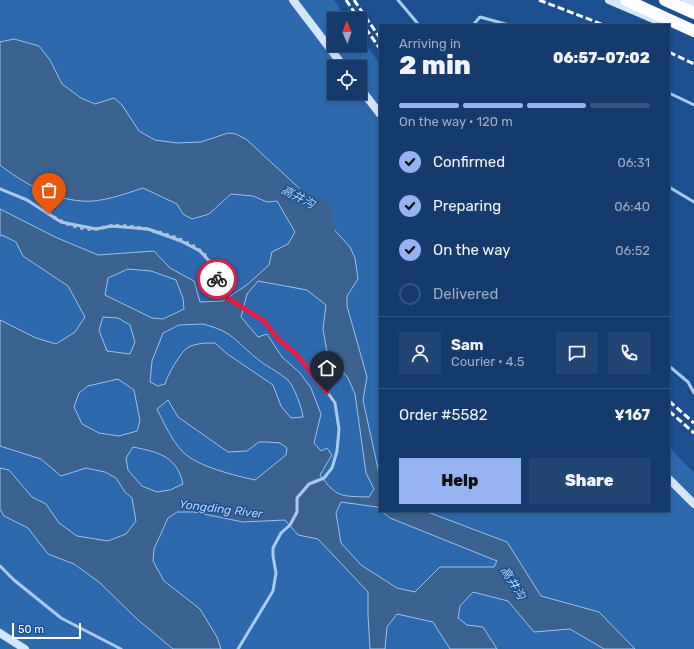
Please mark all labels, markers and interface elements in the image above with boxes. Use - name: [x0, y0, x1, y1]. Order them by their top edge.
- north arrow: [327, 12, 367, 52]
- map controls: [327, 12, 367, 100]
- text: Arriving in: [399, 36, 461, 51]
- text: 06:57–07:02: [553, 49, 650, 67]
- text: 2 min: [399, 50, 471, 81]
- button: locate: [327, 60, 367, 100]
- text: On the way · 120 m: [399, 114, 513, 129]
- icon: check: [399, 151, 421, 173]
- text: Confirmed: [433, 153, 505, 171]
- text: 06:31: [617, 155, 650, 170]
- pin: [32, 173, 66, 214]
- icon: bag: [38, 179, 60, 201]
- water label: 高井沟: [279, 183, 319, 212]
- icon: check: [399, 195, 421, 217]
- text: Preparing: [433, 197, 501, 215]
- text: 06:40: [614, 199, 650, 214]
- icon: check: [399, 239, 421, 261]
- text: On the way: [433, 241, 511, 259]
- text: 06:52: [615, 243, 650, 258]
- courier: [197, 259, 237, 299]
- icon: bike: [206, 268, 228, 290]
- text: Delivered: [433, 285, 498, 303]
- button: person: [399, 332, 441, 374]
- button: chat: [556, 332, 598, 374]
- button: phone: [608, 332, 650, 374]
- text: Sam: [451, 336, 484, 354]
- pin: [310, 351, 344, 392]
- text: Courier · 4.5: [451, 354, 525, 369]
- icon: home: [316, 357, 338, 379]
- text: Order #5582: [399, 406, 488, 424]
- text: ¥167: [614, 406, 650, 424]
- button: Help: [399, 458, 521, 504]
- button: Share: [529, 458, 650, 504]
- water label: Yongding River: [178, 497, 264, 521]
- water label: 高井沟: [498, 564, 530, 604]
- scale bar: [12, 621, 81, 640]
- text: 50 m: [18, 623, 44, 636]

